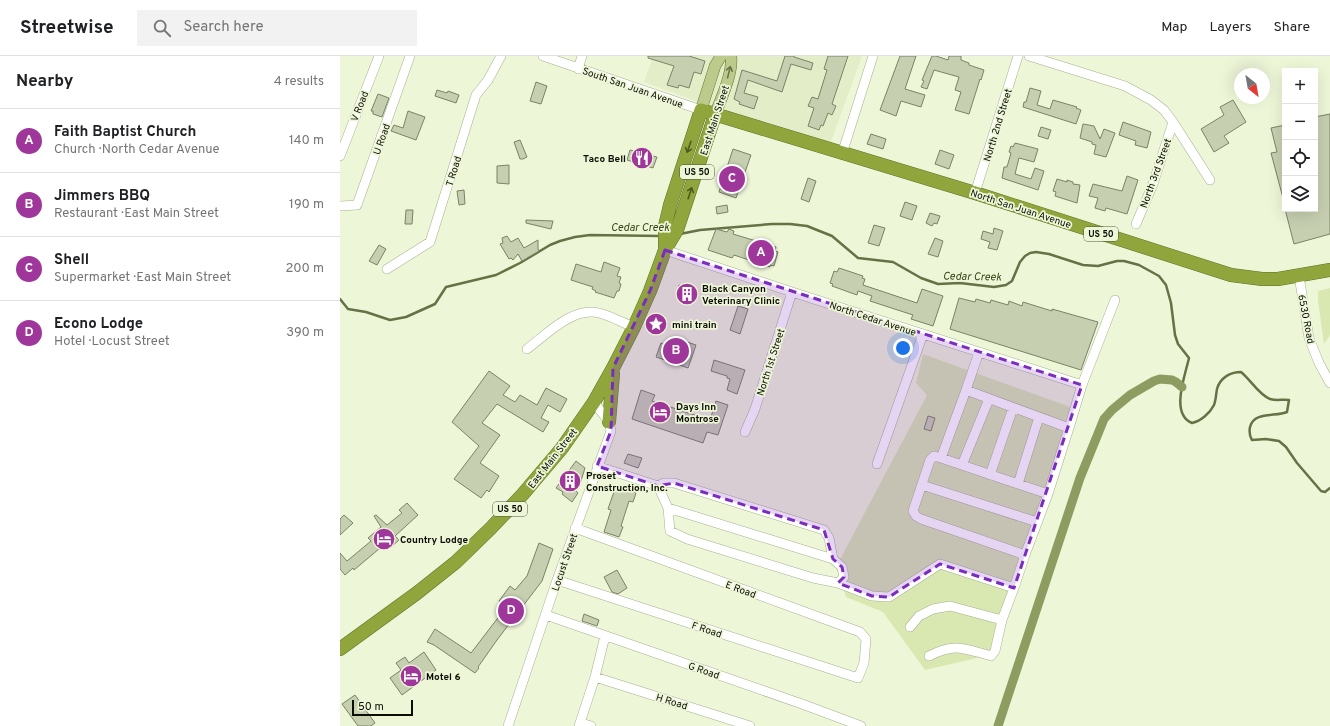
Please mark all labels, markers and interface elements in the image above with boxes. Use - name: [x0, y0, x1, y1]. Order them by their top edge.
- search box: [137, 10, 417, 46]
- text: Streetwise: [20, 16, 113, 40]
- icon: search: [151, 17, 173, 39]
- text: Search here: [183, 18, 264, 37]
- text: Map: [1161, 19, 1187, 36]
- text: Layers: [1209, 19, 1251, 36]
- text: Share: [1273, 19, 1310, 36]
- street label: South San Juan Avenue: [581, 65, 685, 112]
- one-way arrow: [726, 66, 734, 79]
- north arrow: [1234, 68, 1270, 104]
- map controls: [1282, 68, 1318, 212]
- button: +: [1282, 68, 1318, 104]
- text: Nearby: [16, 71, 73, 93]
- text: 4 results: [274, 74, 324, 90]
- street label: East Main Street: [698, 84, 733, 157]
- street label: North 2nd Street: [981, 87, 1016, 164]
- street label: V Road: [349, 89, 372, 124]
- button: −: [1282, 104, 1318, 140]
- street label: U Road: [371, 122, 394, 157]
- text: Faith Baptist Church: [54, 123, 196, 142]
- text: A: [24, 133, 34, 149]
- text: 140 m: [289, 133, 324, 149]
- street label: North 3rd Street: [1138, 137, 1175, 210]
- button: locate: [1282, 140, 1318, 176]
- one-way arrow: [685, 141, 692, 154]
- text: Church · North Cedar Avenue: [54, 142, 220, 158]
- restaurant icon: Taco Bell: [629, 145, 655, 171]
- place label: Taco Bell: [583, 153, 626, 166]
- street label: T Road: [444, 155, 465, 188]
- pin: C: [719, 164, 745, 194]
- road number: US 50: [680, 165, 714, 179]
- button: layers: [1282, 176, 1318, 212]
- text: Jimmers BBQ: [54, 187, 150, 206]
- one-way arrow: [687, 187, 694, 200]
- street label: North San Juan Avenue: [969, 187, 1073, 232]
- text: B: [25, 197, 33, 213]
- text: 190 m: [289, 197, 324, 213]
- text: Restaurant · East Main Street: [54, 206, 219, 222]
- water label: Cedar Creek: [611, 221, 670, 235]
- road number: US 50: [1084, 227, 1118, 241]
- pin: A: [748, 238, 774, 268]
- text: Shell: [54, 251, 89, 270]
- text: C: [25, 261, 33, 277]
- text: 200 m: [285, 261, 324, 277]
- water label: Cedar Creek: [943, 269, 1002, 285]
- text: Supermarket · East Main Street: [54, 270, 231, 286]
- building icon: Black Canyon Veterinary Clinic: [674, 281, 700, 307]
- place label: Black Canyon Veterinary Clinic: [702, 283, 780, 308]
- street label: 6530 Road: [1294, 293, 1317, 345]
- street label: North Cedar Avenue: [827, 299, 918, 340]
- place icon: mini train: [643, 311, 669, 337]
- text: Econo Lodge: [54, 315, 143, 334]
- place label: mini train: [672, 319, 717, 332]
- text: D: [24, 325, 34, 341]
- text: 390 m: [286, 325, 324, 341]
- street label: North 1st Street: [754, 327, 788, 398]
- text: Hotel · Locust Street: [54, 334, 170, 350]
- pin: B: [663, 336, 689, 366]
- your location: [893, 338, 913, 358]
- hotel icon: Days Inn Montrose: [647, 399, 673, 425]
- place label: Days Inn Montrose: [676, 401, 719, 426]
- street label: East Main Street: [526, 426, 581, 492]
- building icon: Proset Construction, Inc.: [557, 468, 583, 494]
- place label: Proset Construction, Inc.: [586, 470, 668, 495]
- road number: US 50: [493, 502, 527, 516]
- hotel icon: Country Lodge: [371, 526, 397, 552]
- street label: Locust Street: [549, 532, 581, 593]
- place label: Country Lodge: [400, 534, 469, 547]
- street label: E Road: [723, 579, 758, 602]
- pin: D: [498, 596, 524, 626]
- street label: F Road: [690, 619, 723, 641]
- street label: G Road: [686, 660, 721, 683]
- hotel icon: Motel 6: [398, 663, 424, 689]
- place label: Motel 6: [426, 671, 461, 684]
- street label: H Road: [654, 691, 689, 713]
- scale bar: [352, 698, 413, 717]
- text: 50 m: [358, 700, 384, 714]

